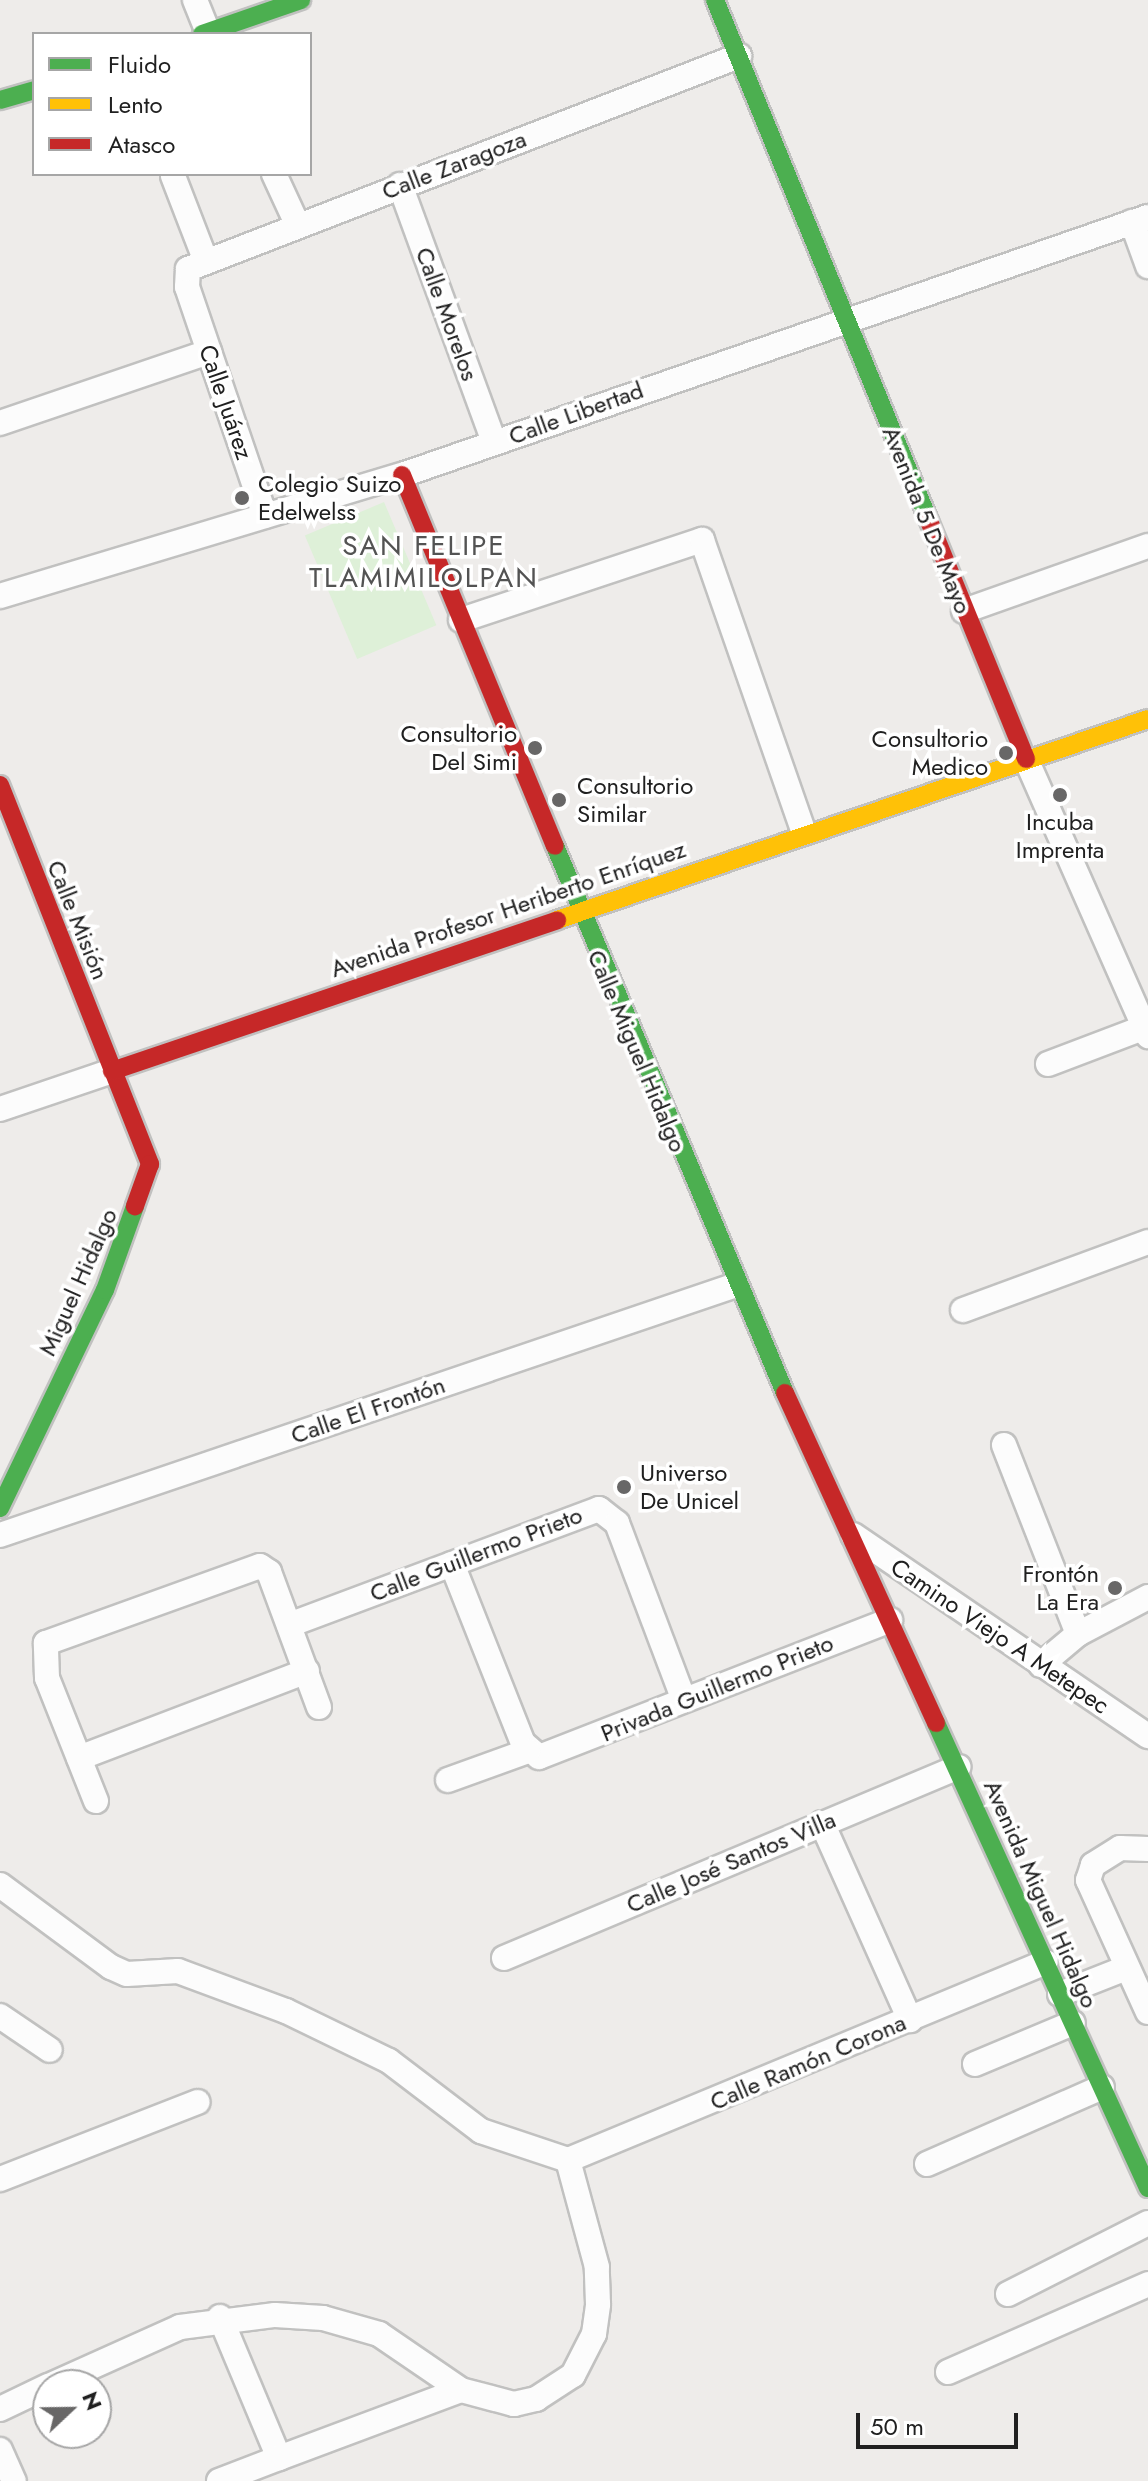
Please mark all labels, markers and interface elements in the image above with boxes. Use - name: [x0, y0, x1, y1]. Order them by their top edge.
- legend: [32, 32, 312, 176]
- text: Fluido: [108, 47, 171, 82]
- text: Lento: [108, 87, 163, 122]
- street label: Calle Zaragoza: [378, 124, 530, 206]
- text: Atasco: [108, 127, 175, 162]
- street label: Calle Morelos: [410, 243, 484, 385]
- street label: Calle Juárez: [193, 341, 259, 463]
- street label: Calle Libertad: [505, 375, 647, 451]
- street label: Avenida 5 De Mayo: [876, 422, 978, 618]
- place label: Colegio Suizo Edelwelss: [258, 470, 401, 526]
- marker: Colegio Suizo Edelwelss: [233, 489, 251, 507]
- district label: SAN FELIPE TLAMIMILOLPAN: [309, 529, 539, 595]
- place label: Consultorio Del Simi: [401, 720, 517, 776]
- place label: Consultorio Medico: [872, 725, 988, 781]
- marker: Consultorio Del Simi: [524, 737, 546, 759]
- marker: Consultorio Medico: [995, 742, 1017, 764]
- place label: Consultorio Similar: [577, 772, 693, 828]
- marker: Incuba Imprenta: [1051, 786, 1069, 804]
- marker: Consultorio Similar: [548, 789, 570, 811]
- place label: Incuba Imprenta: [1016, 808, 1104, 864]
- street label: Avenida Profesor Heriberto Enríquez: [327, 835, 689, 983]
- street label: Calle Misión: [41, 856, 115, 984]
- street label: Calle Miguel Hidalgo: [581, 946, 693, 1156]
- street label: Miguel Hidalgo: [33, 1204, 123, 1360]
- street label: Calle El Frontón: [287, 1370, 449, 1450]
- place label: Universo De Unicel: [640, 1459, 739, 1515]
- marker: Universo De Unicel: [615, 1478, 633, 1496]
- street label: Calle Guillermo Prieto: [366, 1500, 586, 1608]
- street label: Camino Viejo A Metepec: [885, 1552, 1115, 1720]
- place label: Frontón La Era: [1022, 1560, 1099, 1616]
- marker: Frontón La Era: [1106, 1579, 1124, 1597]
- street label: Privada Guillermo Prieto: [597, 1628, 837, 1748]
- street label: Avenida Miguel Hidalgo: [978, 1776, 1104, 2012]
- street label: Calle José Santos Villa: [622, 1805, 840, 1919]
- street label: Calle Ramón Corona: [706, 2008, 910, 2116]
- north arrow: [32, 2369, 112, 2449]
- text: N: [74, 2387, 111, 2415]
- scale bar: [860, 2397, 1022, 2447]
- text: 50 m: [870, 2409, 924, 2444]

